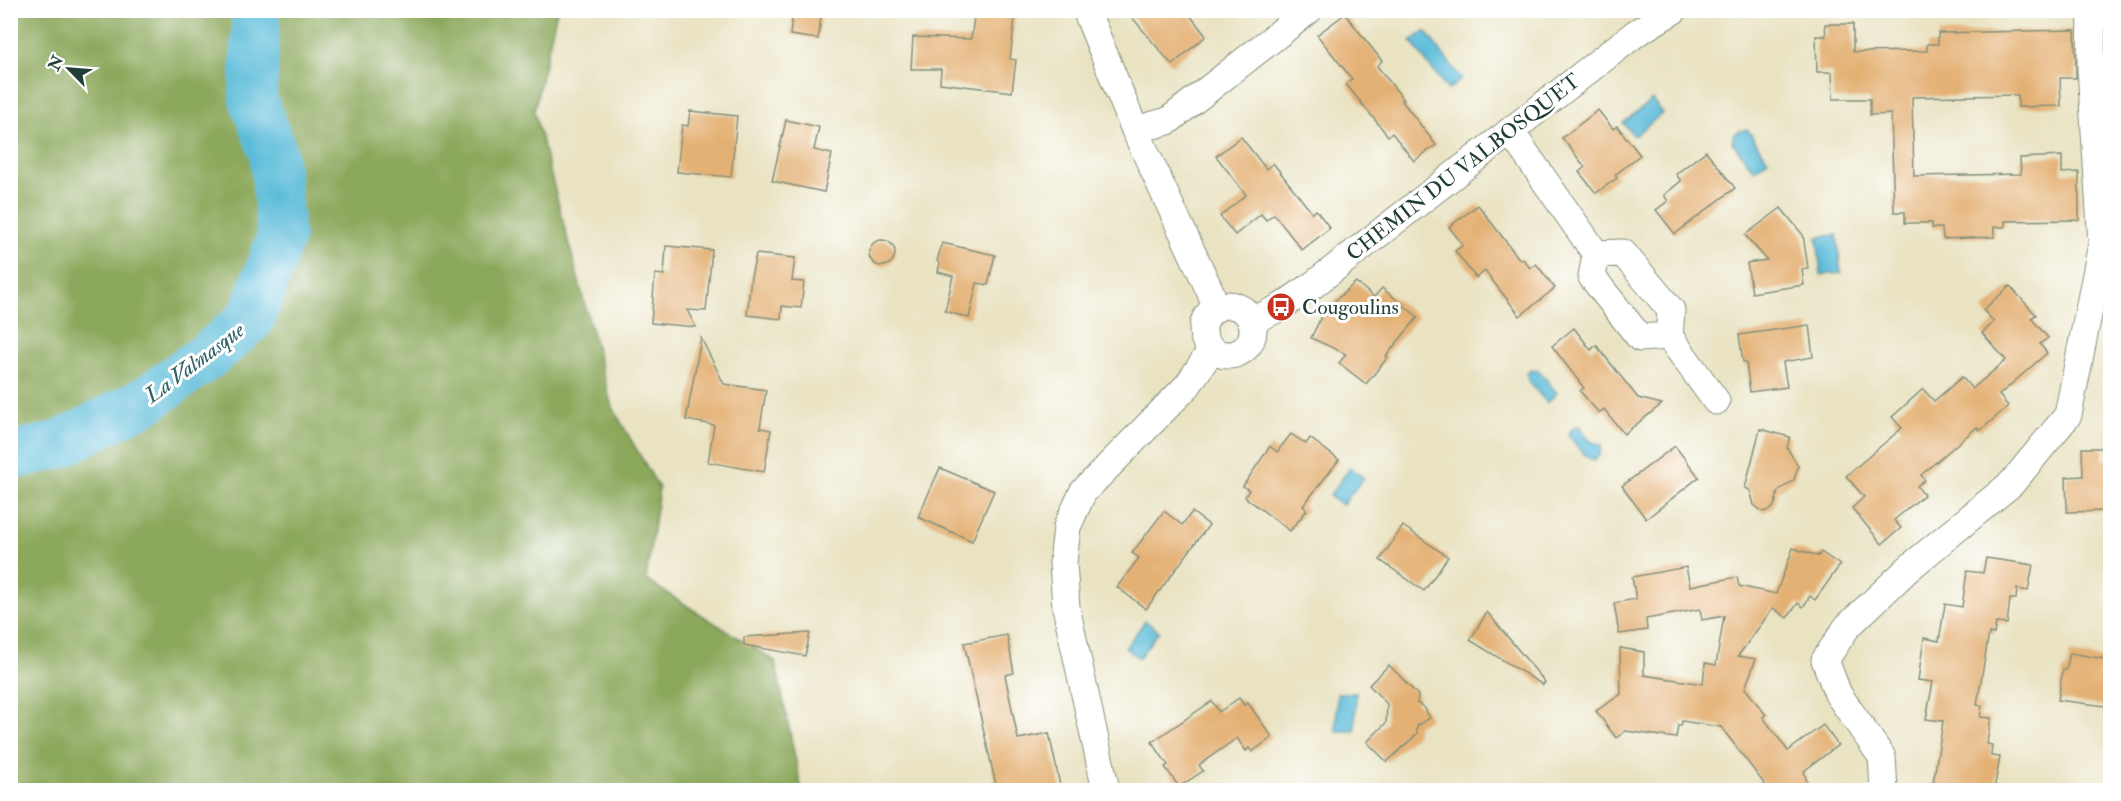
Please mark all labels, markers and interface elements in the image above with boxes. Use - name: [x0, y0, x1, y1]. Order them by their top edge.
- north arrow: [39, 39, 99, 99]
- text: N: [44, 52, 69, 75]
- street label: CHEMIN DU VALBOSQUET: [1341, 67, 1586, 267]
- bus stop icon: Cougoulins: [1265, 291, 1297, 323]
- place label: Cougoulins: [1302, 294, 1399, 321]
- water label: La Valmasque: [138, 316, 251, 410]

